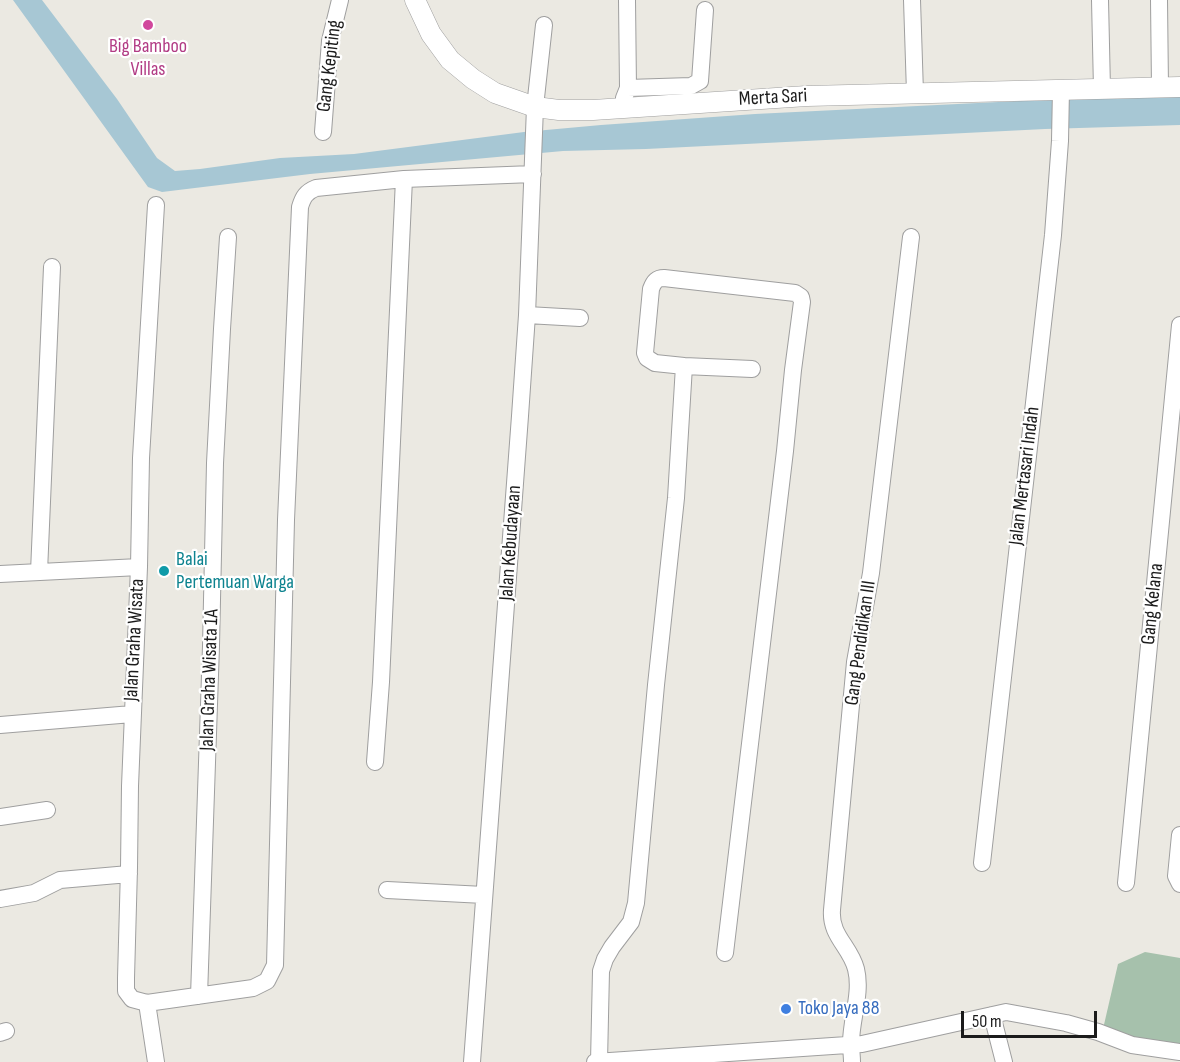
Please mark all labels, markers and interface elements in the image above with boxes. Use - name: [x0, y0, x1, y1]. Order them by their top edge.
- marker: Big Bamboo Villas: [141, 18, 155, 32]
- street label: Gang Kepiting: [312, 19, 348, 113]
- place label: Big Bamboo Villas: [109, 35, 187, 82]
- street label: Merta Sari: [738, 84, 808, 112]
- street label: Jalan Mertasari Indah: [1005, 405, 1045, 547]
- street label: Jalan Kebudayaan: [495, 484, 527, 602]
- place label: Balai Pertemuan Warga: [176, 548, 294, 595]
- street label: Gang Kelana: [1137, 562, 1169, 646]
- marker: Balai Pertemuan Warga: [157, 564, 171, 578]
- street label: Jalan Graha Wisata: [120, 578, 150, 702]
- street label: Gang Pendidikan III: [840, 579, 882, 707]
- street label: Jalan Graha Wisata 1A: [196, 609, 224, 751]
- place label: Toko Jaya 88: [798, 997, 879, 1021]
- scale bar: [964, 999, 1100, 1037]
- marker: Toko Jaya 88: [779, 1002, 793, 1016]
- text: 50 m: [972, 1011, 1002, 1032]

